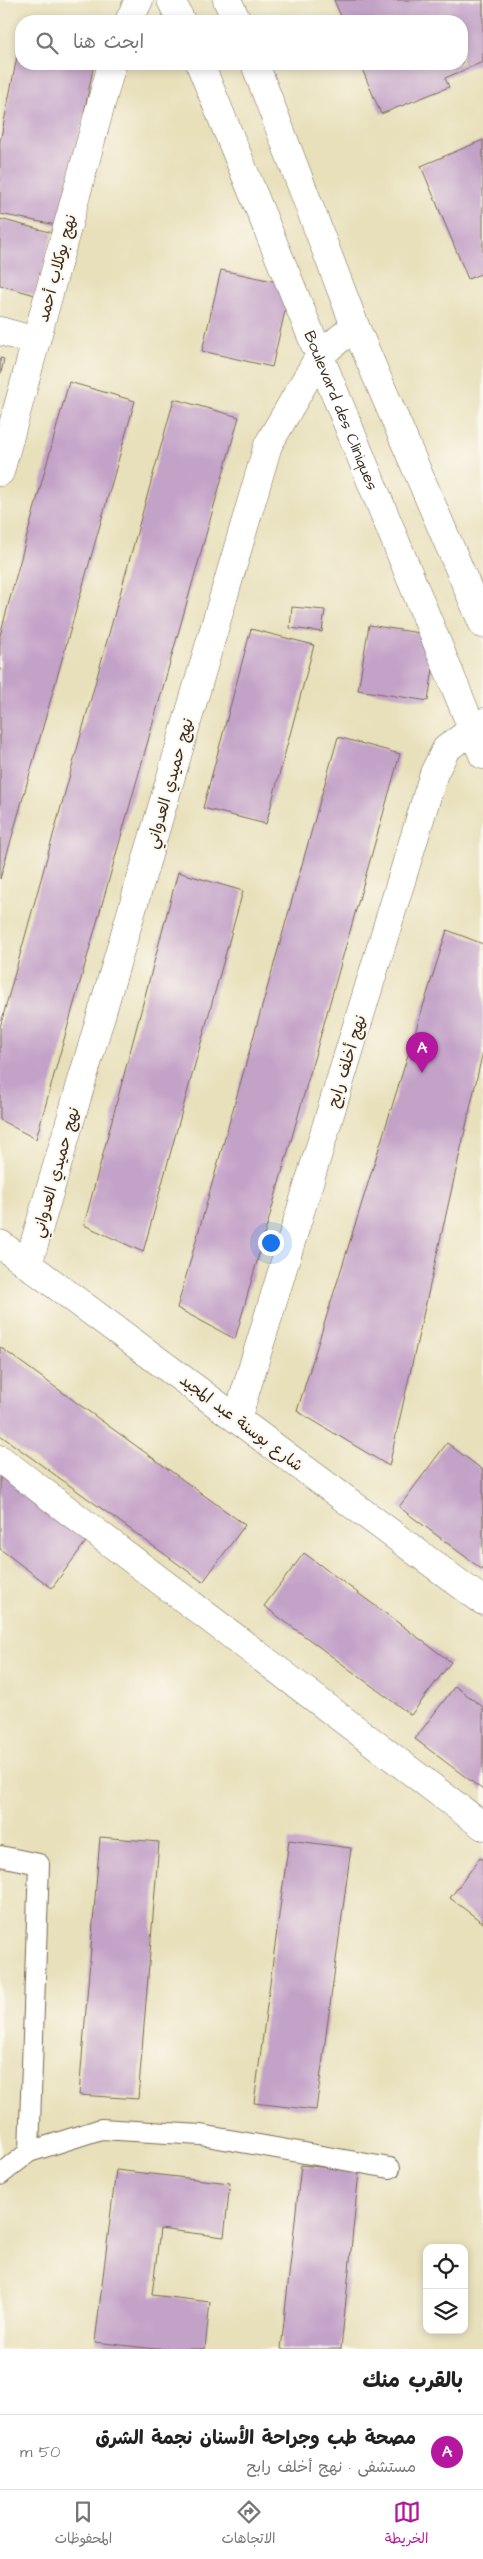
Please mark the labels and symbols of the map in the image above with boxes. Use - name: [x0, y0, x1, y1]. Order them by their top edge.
- street label: نهج بوكلاب أحمد: [32, 212, 82, 325]
- street label: Boulevard des Cliniques: [298, 327, 383, 494]
- street label: نهج حميدي العدواني: [141, 716, 202, 852]
- street label: نهج أخلف رابح: [322, 1012, 371, 1110]
- pin: A: [406, 1032, 438, 1073]
- street label: نهج حميدي العدواني: [27, 1105, 88, 1241]
- your location: [258, 1230, 284, 1256]
- street label: شارع بوسنة عبد المجيد: [175, 1369, 308, 1476]

